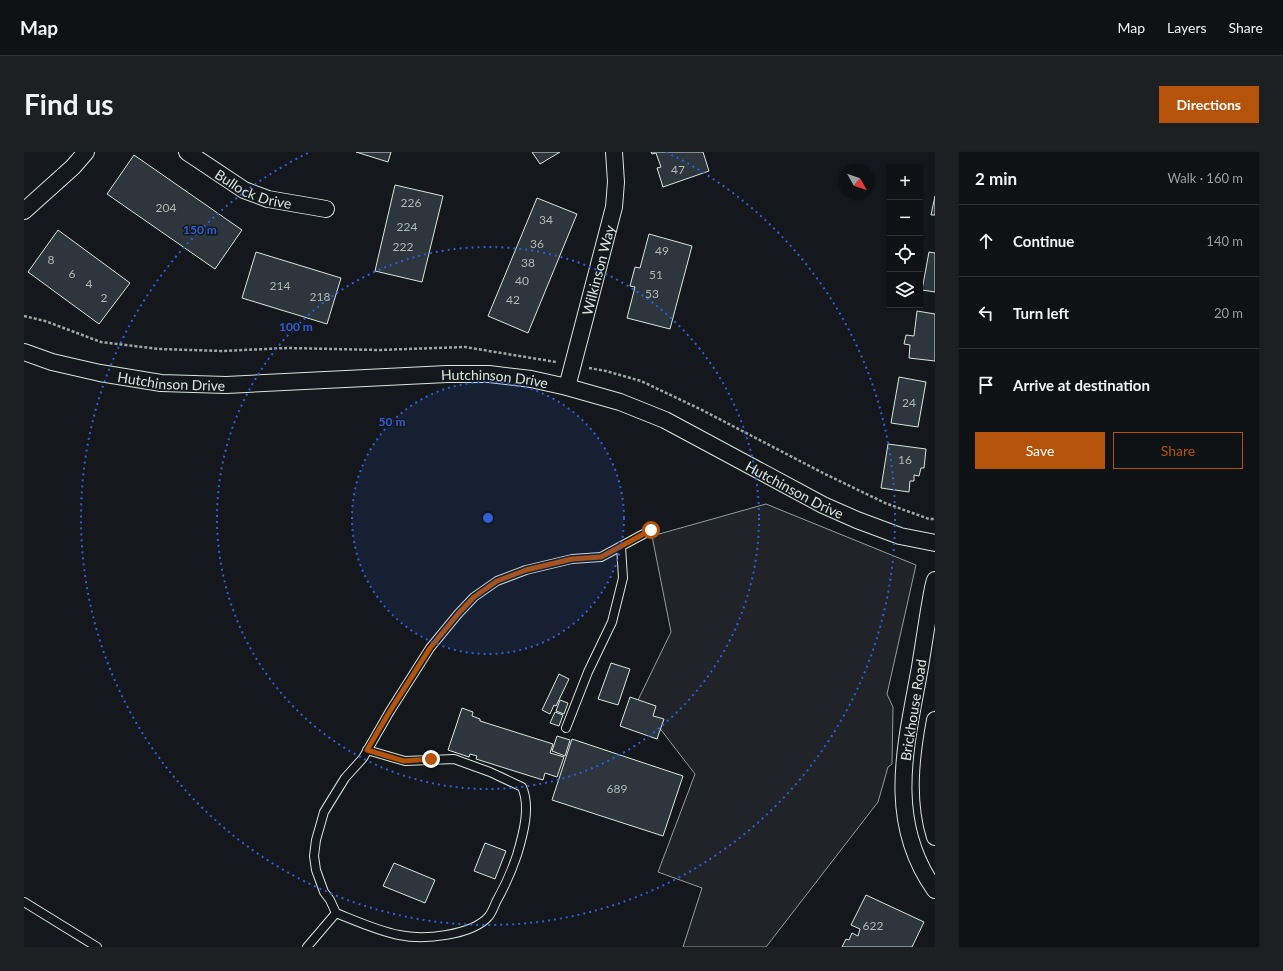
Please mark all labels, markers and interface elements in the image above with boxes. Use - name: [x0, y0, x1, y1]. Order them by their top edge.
- text: Map: [20, 16, 58, 39]
- text: Map: [1117, 19, 1145, 36]
- text: Layers: [1167, 19, 1207, 36]
- text: Share: [1229, 19, 1263, 36]
- button: Directions: [1159, 86, 1259, 123]
- text: Find us: [24, 87, 114, 121]
- house number: 47: [671, 162, 685, 177]
- north arrow: [839, 164, 875, 200]
- map controls: [887, 164, 923, 308]
- button: +: [887, 164, 923, 200]
- street label: Bullock Drive: [212, 165, 293, 211]
- text: 2 min: [975, 168, 1017, 189]
- text: Walk · 160 m: [1167, 170, 1243, 186]
- house number: 226: [401, 195, 421, 210]
- house number: 204: [156, 200, 176, 215]
- button: −: [887, 200, 923, 236]
- house number: 34: [539, 212, 553, 227]
- house number: 224: [397, 219, 417, 234]
- text: 150 m: [183, 222, 217, 237]
- street label: Wilkinson Way: [578, 222, 618, 317]
- icon: ahead: [975, 230, 997, 252]
- text: Continue: [1013, 232, 1074, 250]
- text: 140 m: [1206, 233, 1243, 249]
- house number: 36: [530, 236, 544, 251]
- button: locate: [887, 236, 923, 272]
- house number: 222: [393, 239, 413, 254]
- house number: 49: [655, 243, 669, 258]
- house number: 8: [48, 252, 55, 267]
- house number: 38: [521, 255, 535, 270]
- house number: 6: [69, 266, 76, 281]
- house number: 51: [649, 267, 663, 282]
- button: layers: [887, 272, 923, 308]
- house number: 40: [515, 273, 529, 288]
- house number: 4: [86, 276, 93, 291]
- house number: 214: [270, 278, 290, 293]
- house number: 53: [645, 286, 659, 301]
- house number: 218: [310, 289, 330, 304]
- house number: 2: [101, 290, 108, 305]
- house number: 42: [506, 292, 520, 307]
- icon: left: [975, 302, 997, 324]
- text: Turn left: [1013, 304, 1069, 322]
- text: 20 m: [1214, 305, 1243, 321]
- text: 100 m: [279, 319, 313, 334]
- street label: Hutchinson Drive: [441, 365, 550, 391]
- street label: Hutchinson Drive: [116, 368, 225, 393]
- icon: arrive: [975, 374, 997, 396]
- text: Arrive at destination: [1013, 376, 1150, 394]
- house number: 24: [902, 395, 916, 410]
- text: 50 m: [379, 414, 405, 429]
- button: Save: [975, 432, 1105, 469]
- button: Share: [1113, 432, 1243, 469]
- house number: 16: [898, 452, 912, 467]
- street label: Hutchinson Drive: [743, 457, 846, 522]
- centre of rings: [481, 511, 495, 525]
- route start: [642, 521, 660, 539]
- street label: Brickhouse Road: [897, 658, 929, 762]
- route end: [422, 750, 440, 768]
- house number: 689: [607, 781, 627, 796]
- house number: 622: [863, 918, 883, 933]

